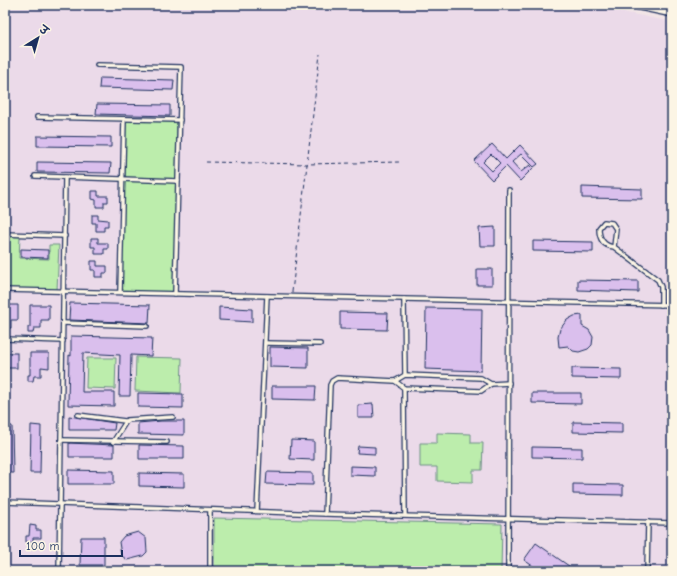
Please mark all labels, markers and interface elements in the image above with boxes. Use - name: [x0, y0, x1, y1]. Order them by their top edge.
- north arrow: [18, 18, 58, 58]
- text: उ: [36, 22, 52, 39]
- scale bar: [20, 532, 122, 558]
- text: 100 m: [26, 539, 59, 553]

